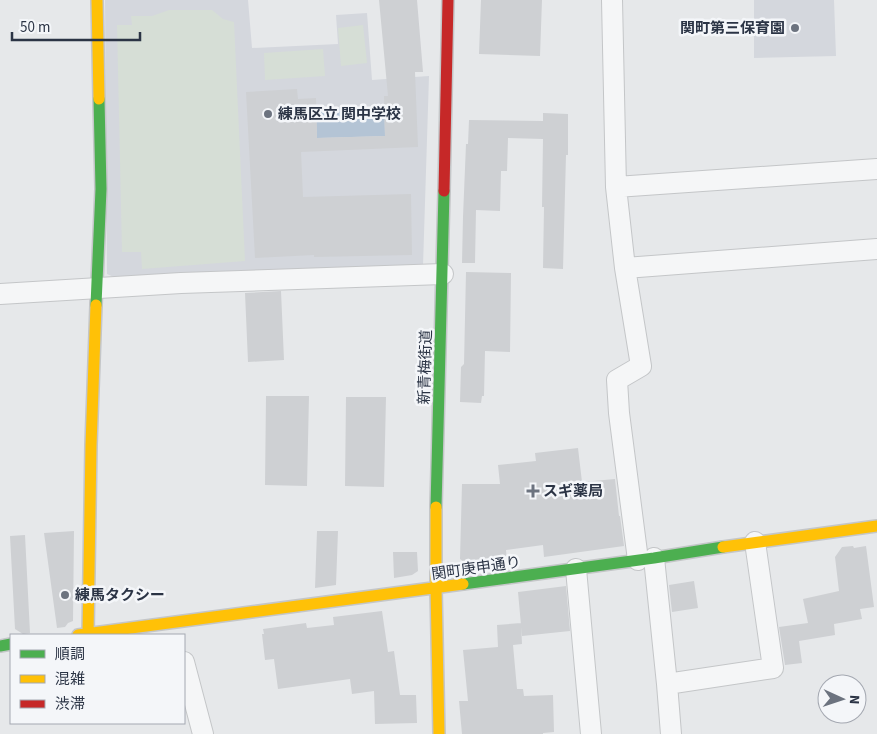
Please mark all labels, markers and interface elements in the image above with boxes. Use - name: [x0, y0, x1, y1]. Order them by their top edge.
- scale bar: [12, 10, 140, 42]
- text: 50 m: [20, 17, 50, 38]
- place label: 関町第三保育園: [680, 18, 785, 39]
- marker: 関町第三保育園: [789, 22, 801, 34]
- place label: 練馬区立 関中学校: [278, 104, 401, 125]
- marker: 練馬区立 関中学校: [262, 108, 274, 120]
- street label: 新青梅街道: [414, 329, 437, 405]
- place label: スギ薬局: [543, 481, 603, 502]
- marker: スギ薬局: [527, 485, 539, 497]
- street label: 関町庚申通り: [430, 552, 522, 585]
- place label: 練馬タクシー: [75, 585, 165, 606]
- marker: 練馬タクシー: [59, 589, 71, 601]
- legend: [10, 634, 185, 724]
- text: 順調: [55, 644, 85, 665]
- text: 混雑: [55, 669, 85, 690]
- north arrow: [817, 674, 867, 724]
- text: 渋滞: [55, 694, 85, 715]
- text: N: [844, 694, 864, 705]

